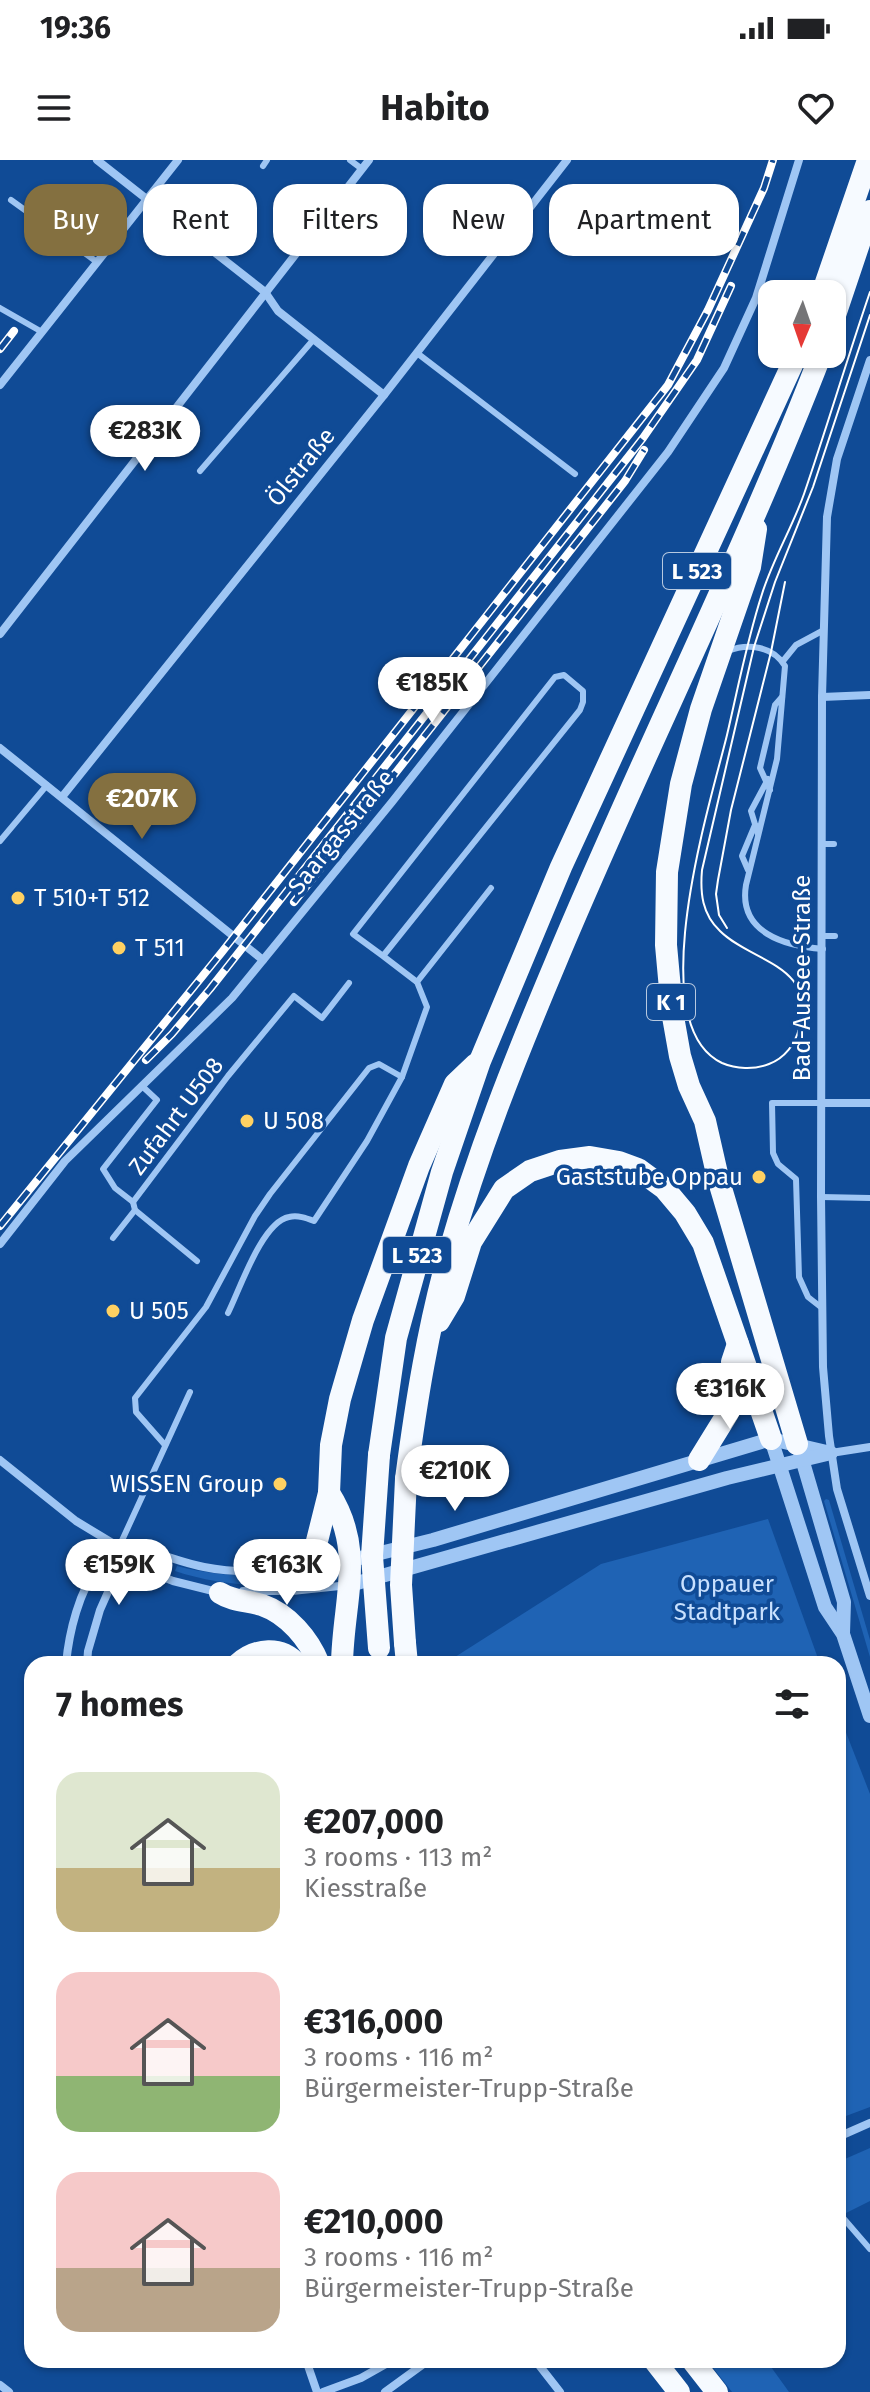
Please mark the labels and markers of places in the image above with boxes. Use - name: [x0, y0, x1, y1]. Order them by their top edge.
- pin: €283K: [89, 405, 201, 473]
- pin: €185K: [376, 657, 488, 725]
- pin: €207K: [86, 773, 198, 841]
- place label: T 510+T 512: [34, 884, 150, 912]
- marker: T 510+T 512: [9, 889, 27, 907]
- place label: T 511: [135, 934, 185, 962]
- marker: T 511: [110, 939, 128, 957]
- place label: U 508: [263, 1107, 324, 1135]
- marker: U 508: [238, 1112, 256, 1130]
- place label: Gaststube Oppau: [556, 1163, 743, 1191]
- marker: Gaststube Oppau: [750, 1168, 768, 1186]
- place label: U 505: [129, 1297, 189, 1325]
- marker: U 505: [104, 1302, 122, 1320]
- pin: €316K: [674, 1363, 786, 1431]
- pin: €210K: [399, 1445, 511, 1513]
- place label: WISSEN Group: [110, 1470, 264, 1498]
- marker: WISSEN Group: [271, 1475, 289, 1493]
- pin: €159K: [63, 1539, 175, 1607]
- pin: €163K: [231, 1539, 343, 1607]

